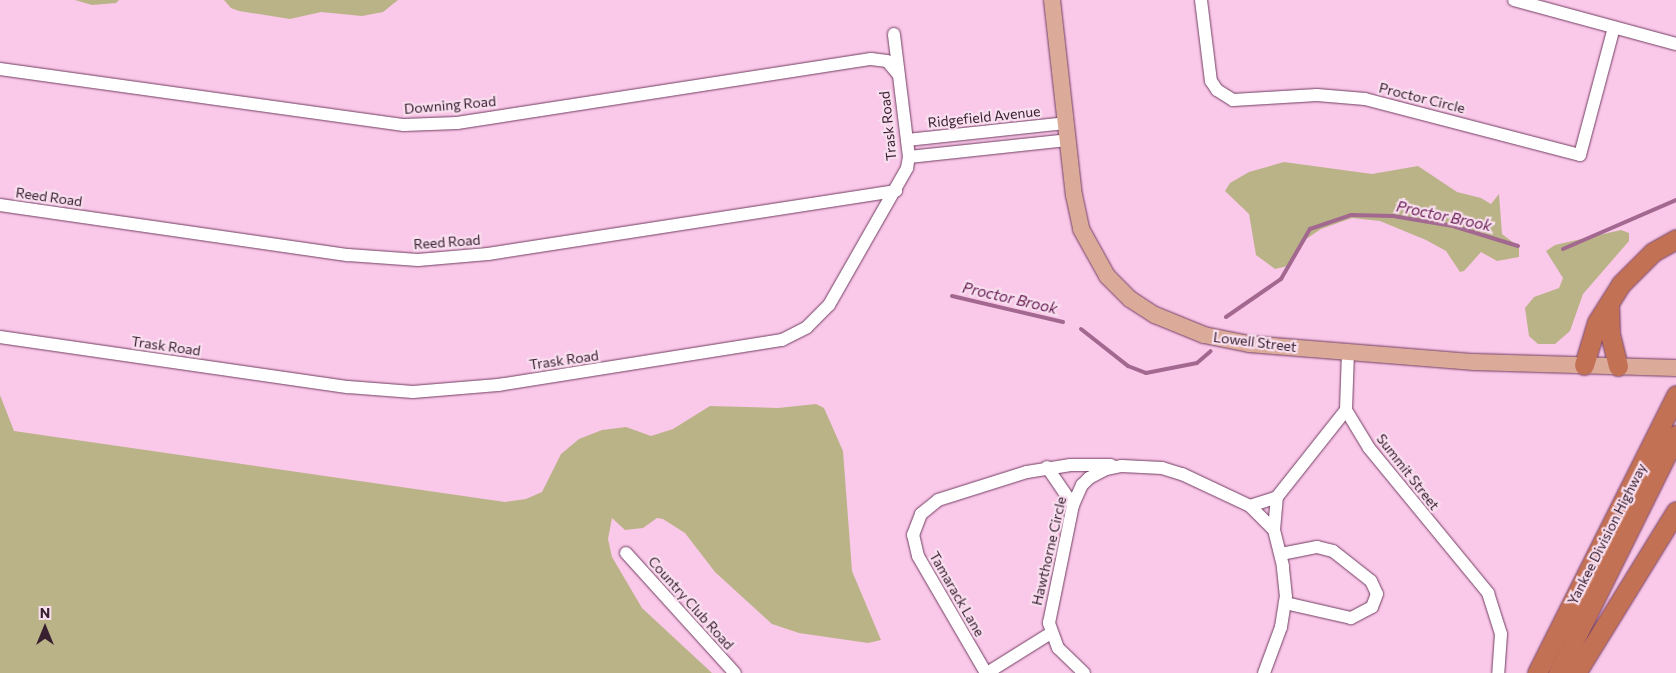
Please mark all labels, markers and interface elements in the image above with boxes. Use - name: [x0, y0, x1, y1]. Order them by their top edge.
- street label: Proctor Circle: [1377, 79, 1467, 117]
- street label: Trask Road: [876, 90, 900, 162]
- street label: Downing Road: [403, 93, 497, 117]
- street label: Ridgefield Avenue: [927, 103, 1041, 131]
- street label: Reed Road: [15, 184, 83, 210]
- water label: Proctor Brook: [1395, 197, 1493, 235]
- street label: Reed Road: [413, 231, 481, 253]
- water label: Proctor Brook: [961, 278, 1059, 318]
- street label: Lowell Street: [1212, 329, 1298, 355]
- street label: Trask Road: [130, 333, 202, 359]
- street label: Trask Road: [528, 347, 600, 373]
- street label: Summit Street: [1373, 431, 1443, 513]
- street label: Yankee Division Highway: [1564, 460, 1650, 608]
- street label: Hawthorne Circle: [1028, 495, 1070, 607]
- street label: Tamarack Lane: [926, 549, 988, 639]
- street label: Country Club Road: [645, 553, 737, 653]
- north arrow: [20, 603, 70, 653]
- text: N: [40, 604, 50, 621]

